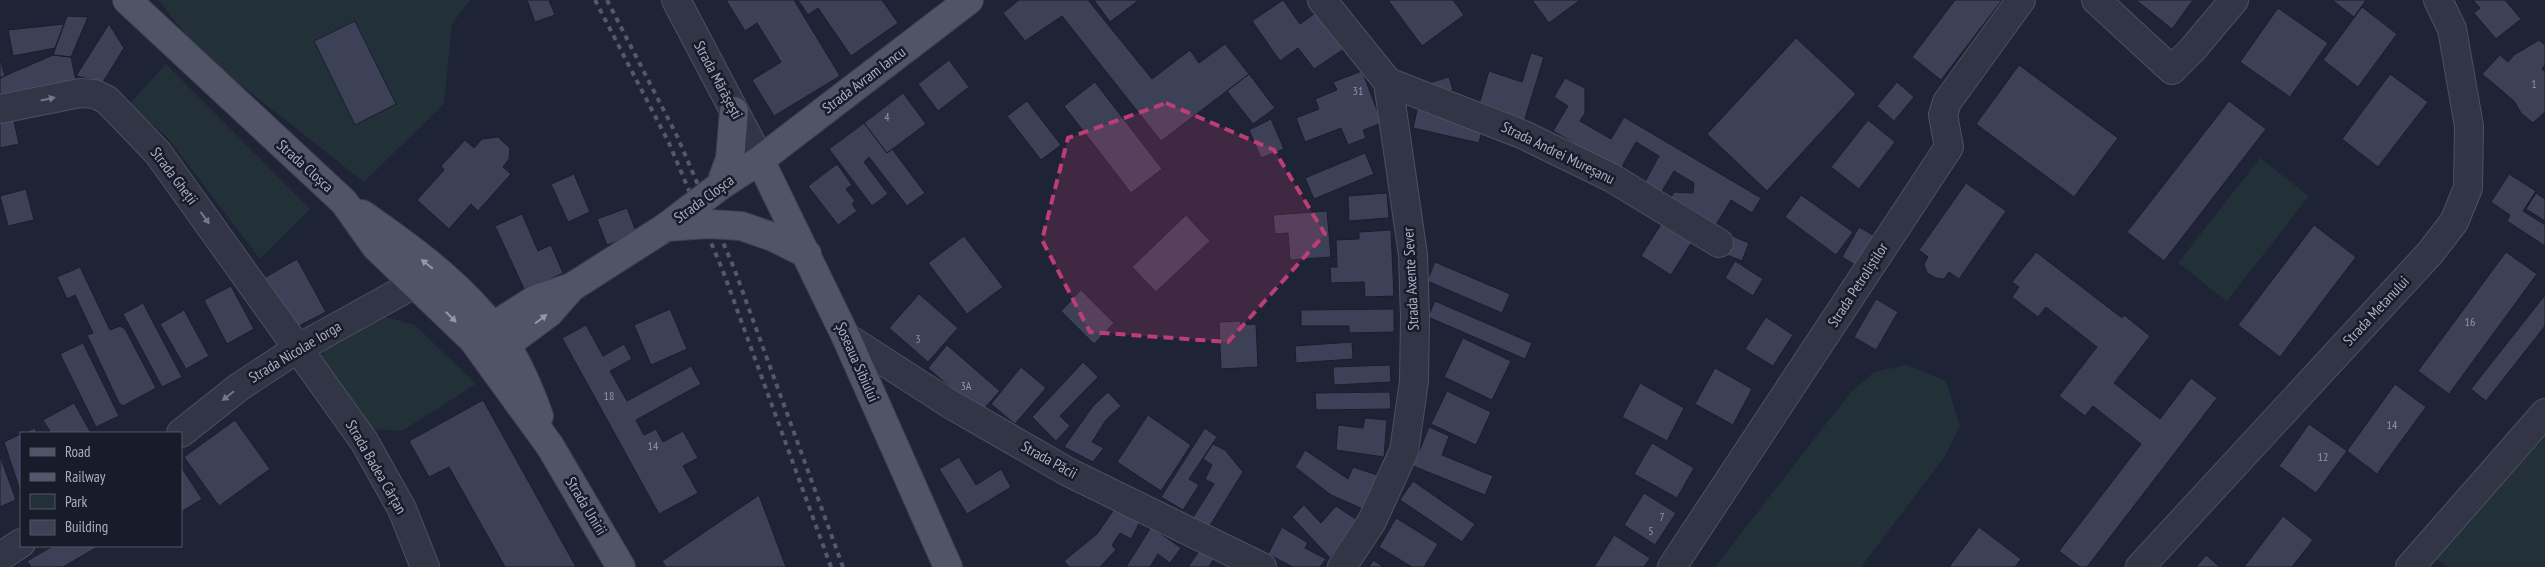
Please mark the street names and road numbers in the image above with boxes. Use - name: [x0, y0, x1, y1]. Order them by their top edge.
- street label: Strada Mărășești: [690, 37, 747, 122]
- street label: Strada Avram Iancu: [818, 42, 909, 117]
- street label: Strada Andrei Mureșanu: [1499, 117, 1618, 188]
- street label: Strada Cloșca: [273, 135, 338, 196]
- street label: Strada Gheții: [147, 143, 202, 208]
- street label: Strada Cloșca: [670, 170, 737, 227]
- street label: Strada Axente Sever: [1398, 226, 1423, 331]
- street label: Strada Petroliștilor: [1823, 238, 1892, 331]
- street label: Strada Metanului: [2338, 272, 2413, 350]
- street label: Strada Nicolae Iorga: [245, 316, 344, 387]
- street label: Șoseaua Sibiului: [831, 319, 883, 405]
- street label: Strada Badea Cârțan: [342, 416, 411, 517]
- street label: Strada Păcii: [1018, 436, 1081, 483]
- street label: Strada Unirii: [562, 473, 611, 538]

